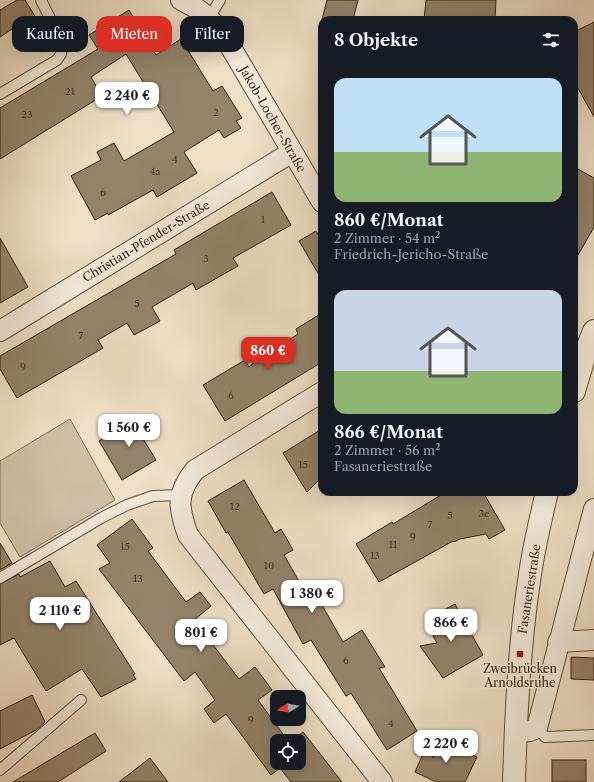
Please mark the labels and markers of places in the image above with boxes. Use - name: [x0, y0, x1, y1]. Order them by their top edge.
- pin: 2 240 €: [90, 82, 164, 116]
- pin: 860 €: [240, 337, 296, 371]
- pin: 1 560 €: [92, 414, 166, 448]
- pin: 1 380 €: [275, 580, 349, 614]
- pin: 2 110 €: [23, 597, 97, 631]
- pin: 866 €: [423, 609, 479, 643]
- pin: 801 €: [173, 619, 229, 653]
- marker: Zweibrücken Arnoldsruhe: [515, 649, 525, 659]
- place label: Zweibrücken Arnoldsruhe: [483, 661, 558, 690]
- pin: 2 220 €: [409, 730, 483, 764]

